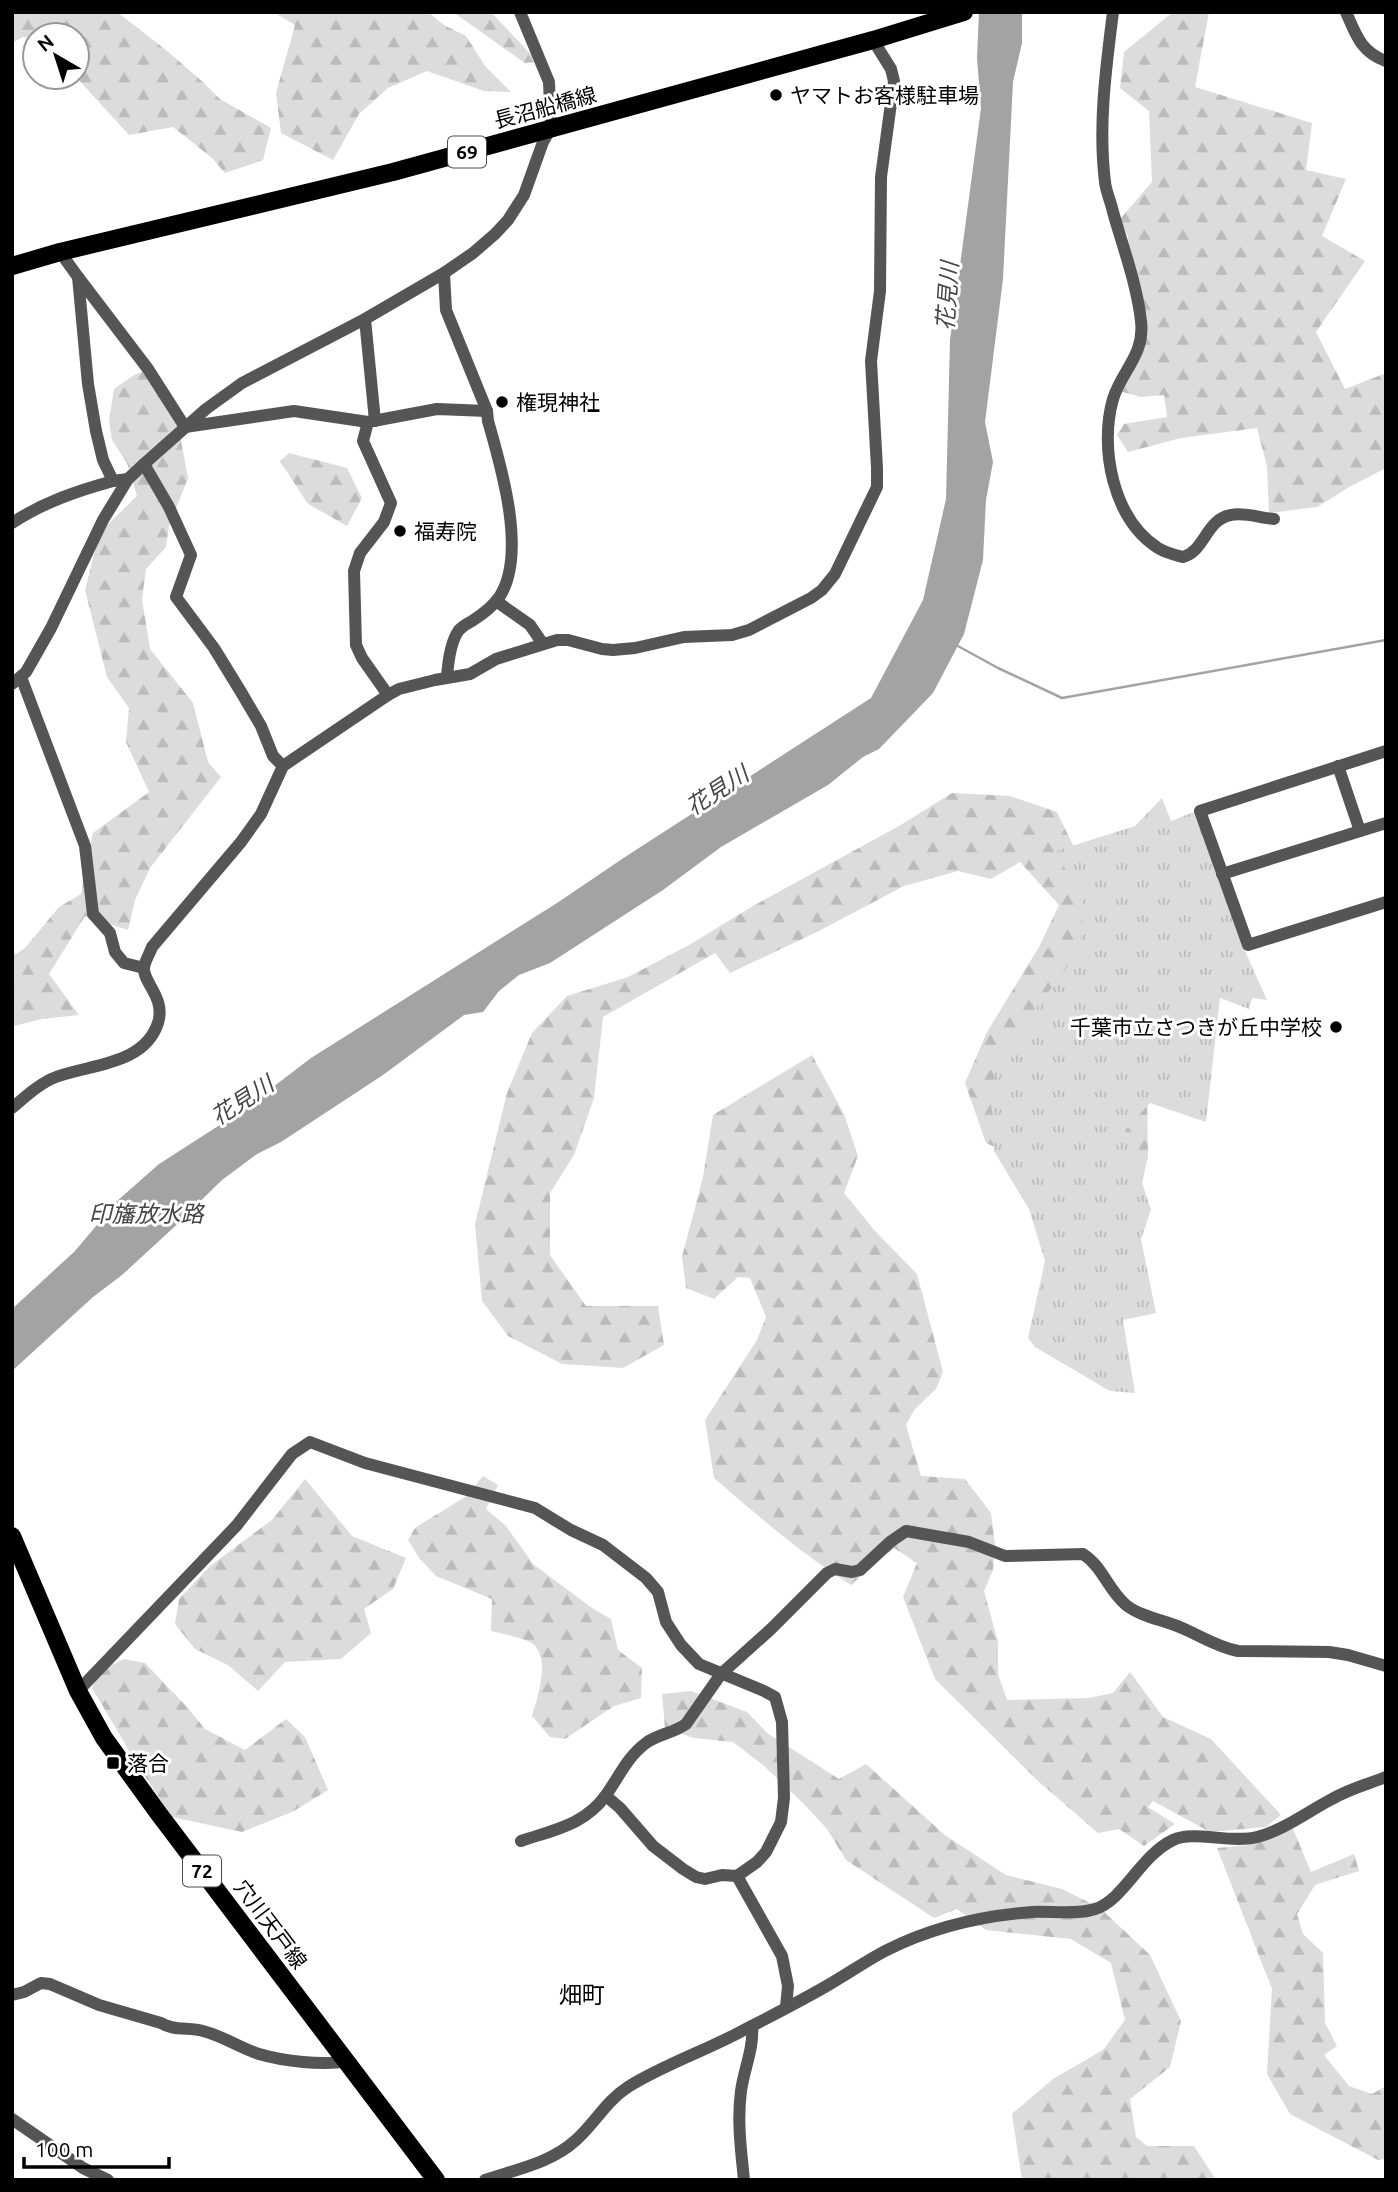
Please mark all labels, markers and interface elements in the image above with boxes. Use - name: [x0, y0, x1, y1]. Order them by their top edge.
- north arrow: [21, 21, 91, 91]
- text: N: [33, 30, 58, 56]
- street label: 長沼船橋線: [491, 82, 599, 132]
- place label: ヤマトお客様駐車場: [790, 83, 979, 107]
- marker: ヤマトお客様駐車場: [768, 87, 784, 103]
- road number: 69: [448, 136, 486, 168]
- water label: 花見川: [932, 258, 962, 331]
- place label: 権現神社: [516, 390, 600, 414]
- marker: 権現神社: [494, 394, 510, 410]
- place label: 福寿院: [414, 519, 477, 543]
- marker: 福寿院: [392, 523, 408, 539]
- water label: 花見川: [681, 759, 755, 819]
- place label: 千葉市立さつきが丘中学校: [1070, 1015, 1322, 1039]
- marker: 千葉市立さつきが丘中学校: [1328, 1019, 1344, 1035]
- water label: 花見川: [206, 1069, 280, 1129]
- water label: 印旛放水路: [89, 1201, 206, 1226]
- place label: 落合: [127, 1751, 169, 1775]
- marker: 落合: [105, 1755, 121, 1771]
- road number: 72: [183, 1856, 221, 1886]
- street label: 穴川天戸線: [230, 1875, 312, 1973]
- district label: 畑町: [559, 1982, 605, 2007]
- scale bar: [24, 2126, 170, 2170]
- text: 100 m: [35, 2137, 93, 2161]

